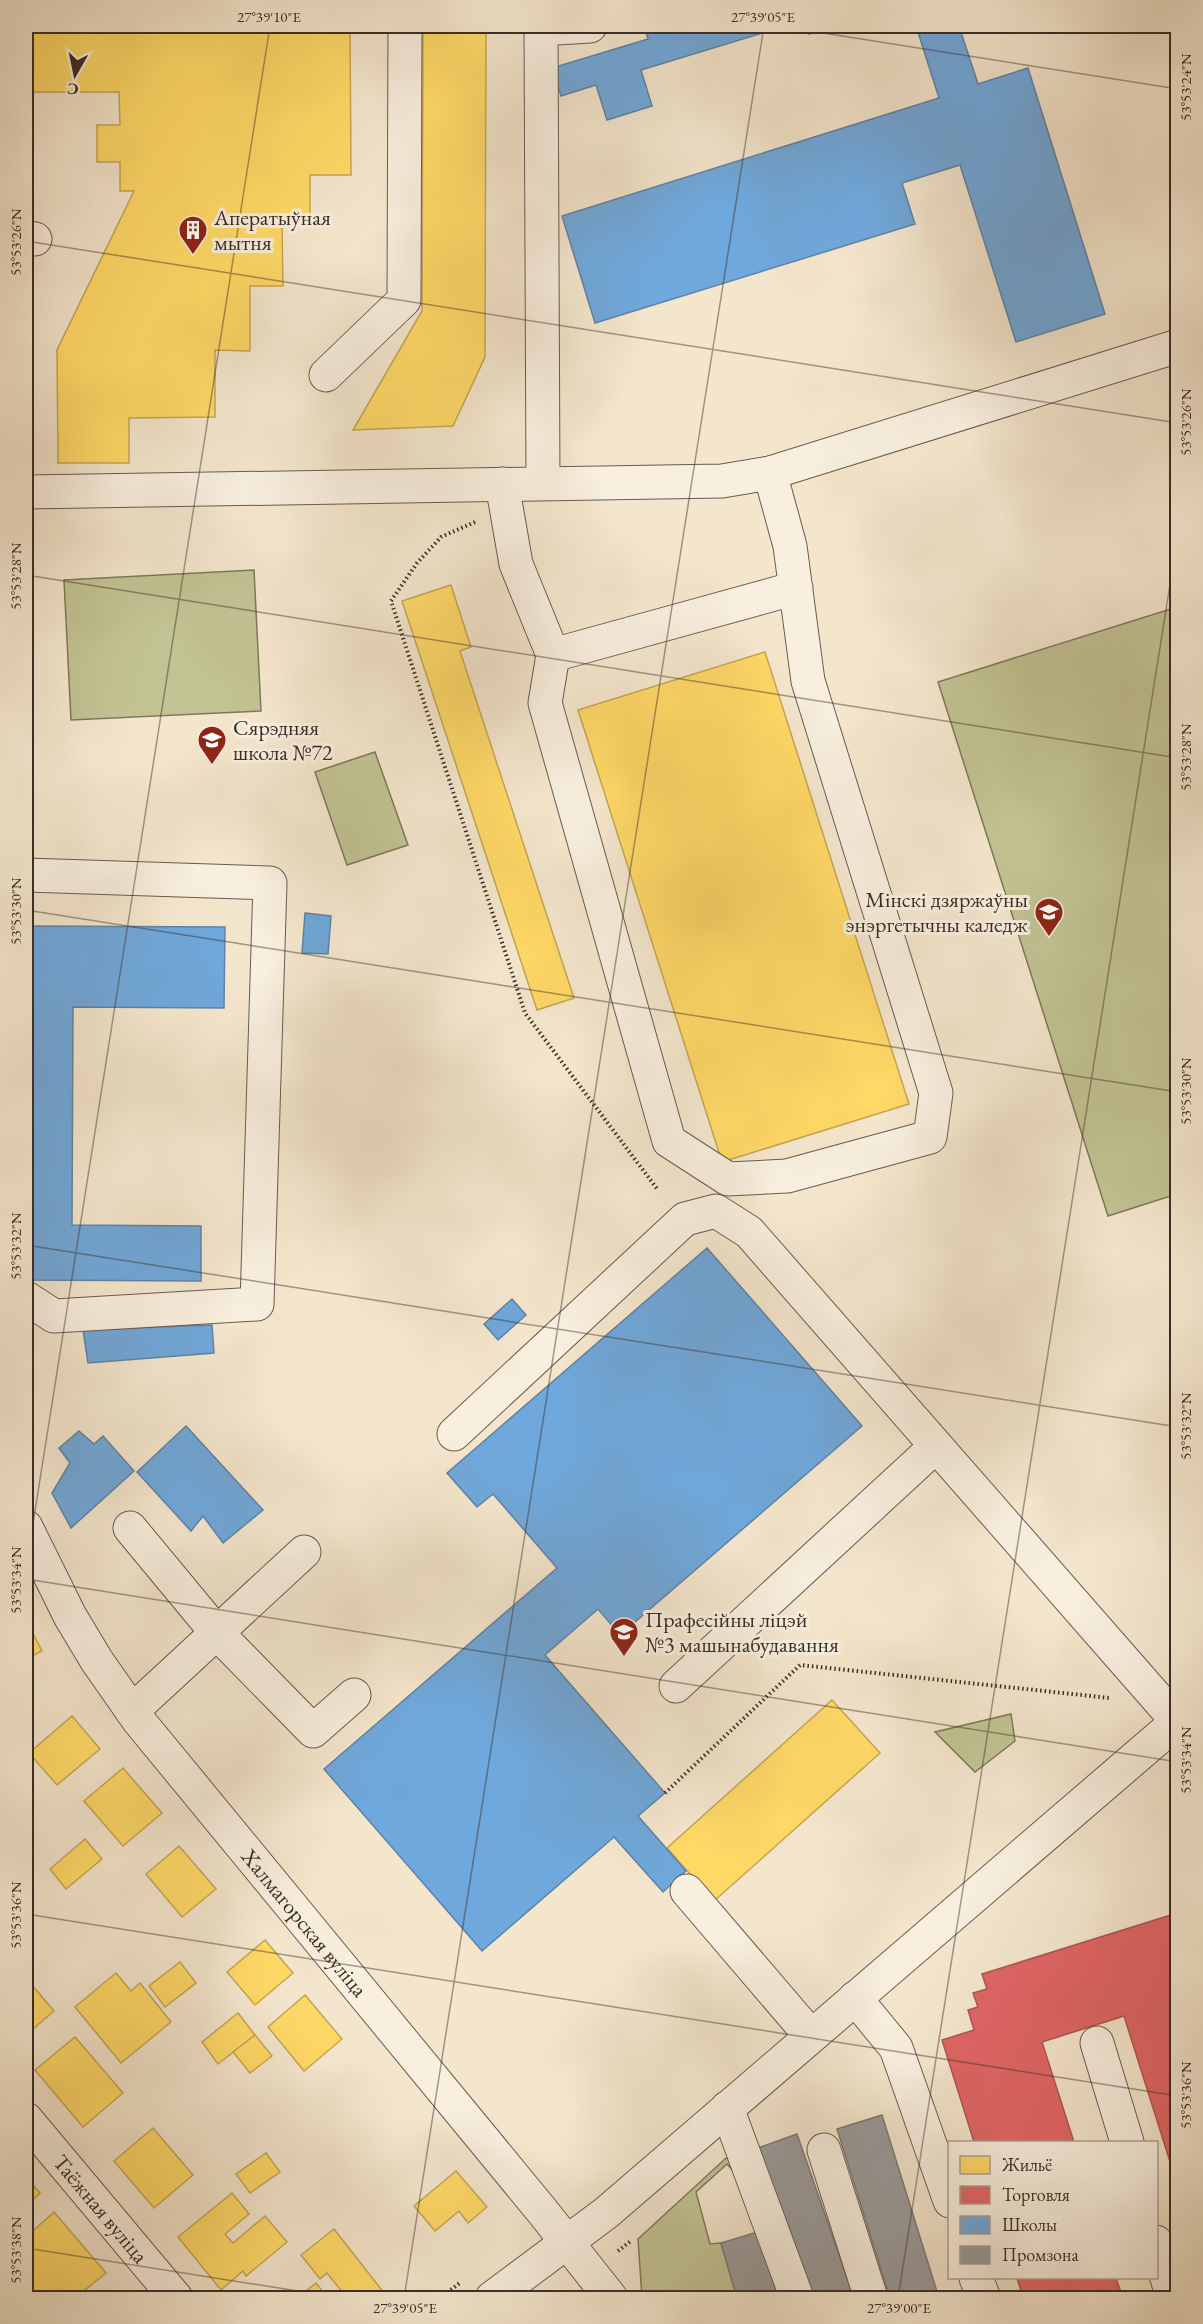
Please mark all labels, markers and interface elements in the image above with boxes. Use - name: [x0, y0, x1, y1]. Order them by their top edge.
- text: 27°39'10"E: [237, 7, 302, 26]
- text: 27°39'05"E: [731, 7, 796, 26]
- north arrow: [45, 45, 105, 105]
- text: 53°53'24"N: [1176, 53, 1195, 121]
- text: С: [65, 78, 80, 101]
- place label: Аператыўная мытня: [213, 203, 331, 257]
- text: 53°53'26"N: [6, 208, 25, 276]
- building icon: Аператыўная мытня: [177, 214, 209, 256]
- text: 53°53'26"N: [1176, 388, 1195, 456]
- text: 53°53'28"N: [6, 542, 25, 610]
- place label: Сярэдняя школа №72: [233, 713, 333, 767]
- text: 53°53'28"N: [1176, 723, 1195, 791]
- school or university icon: Сярэдняя школа №72: [196, 724, 228, 766]
- text: 53°53'30"N: [6, 877, 25, 945]
- place label: Мінскі дзяржаўны энэргетычны каледж: [846, 885, 1029, 939]
- school or university icon: Мінскі дзяржаўны энэргетычны каледж: [1033, 896, 1065, 938]
- text: 53°53'30"N: [1176, 1057, 1195, 1125]
- text: 53°53'32"N: [6, 1212, 25, 1280]
- text: 53°53'32"N: [1176, 1392, 1195, 1460]
- text: 53°53'34"N: [6, 1546, 25, 1614]
- place label: Прафесійны ліцэй №3 машынабудавання: [645, 1605, 839, 1659]
- school or university icon: Прафесійны ліцэй №3 машынабудавання: [608, 1616, 640, 1658]
- text: 53°53'34"N: [1176, 1726, 1195, 1794]
- street label: Халмагорская вуліца: [234, 1842, 374, 2003]
- text: 53°53'36"N: [6, 1881, 25, 1949]
- text: 53°53'36"N: [1176, 2061, 1195, 2129]
- legend: [948, 2141, 1158, 2279]
- street label: Таёжная вуліца: [47, 2148, 155, 2270]
- text: Жильё: [1001, 2153, 1052, 2176]
- text: Торговля: [1002, 2183, 1070, 2206]
- text: Школы: [1002, 2213, 1057, 2236]
- text: 53°53'38"N: [6, 2216, 25, 2284]
- text: Промзона: [1002, 2243, 1079, 2266]
- text: 27°39'05"E: [373, 2298, 438, 2317]
- text: 27°39'00"E: [867, 2298, 932, 2317]

